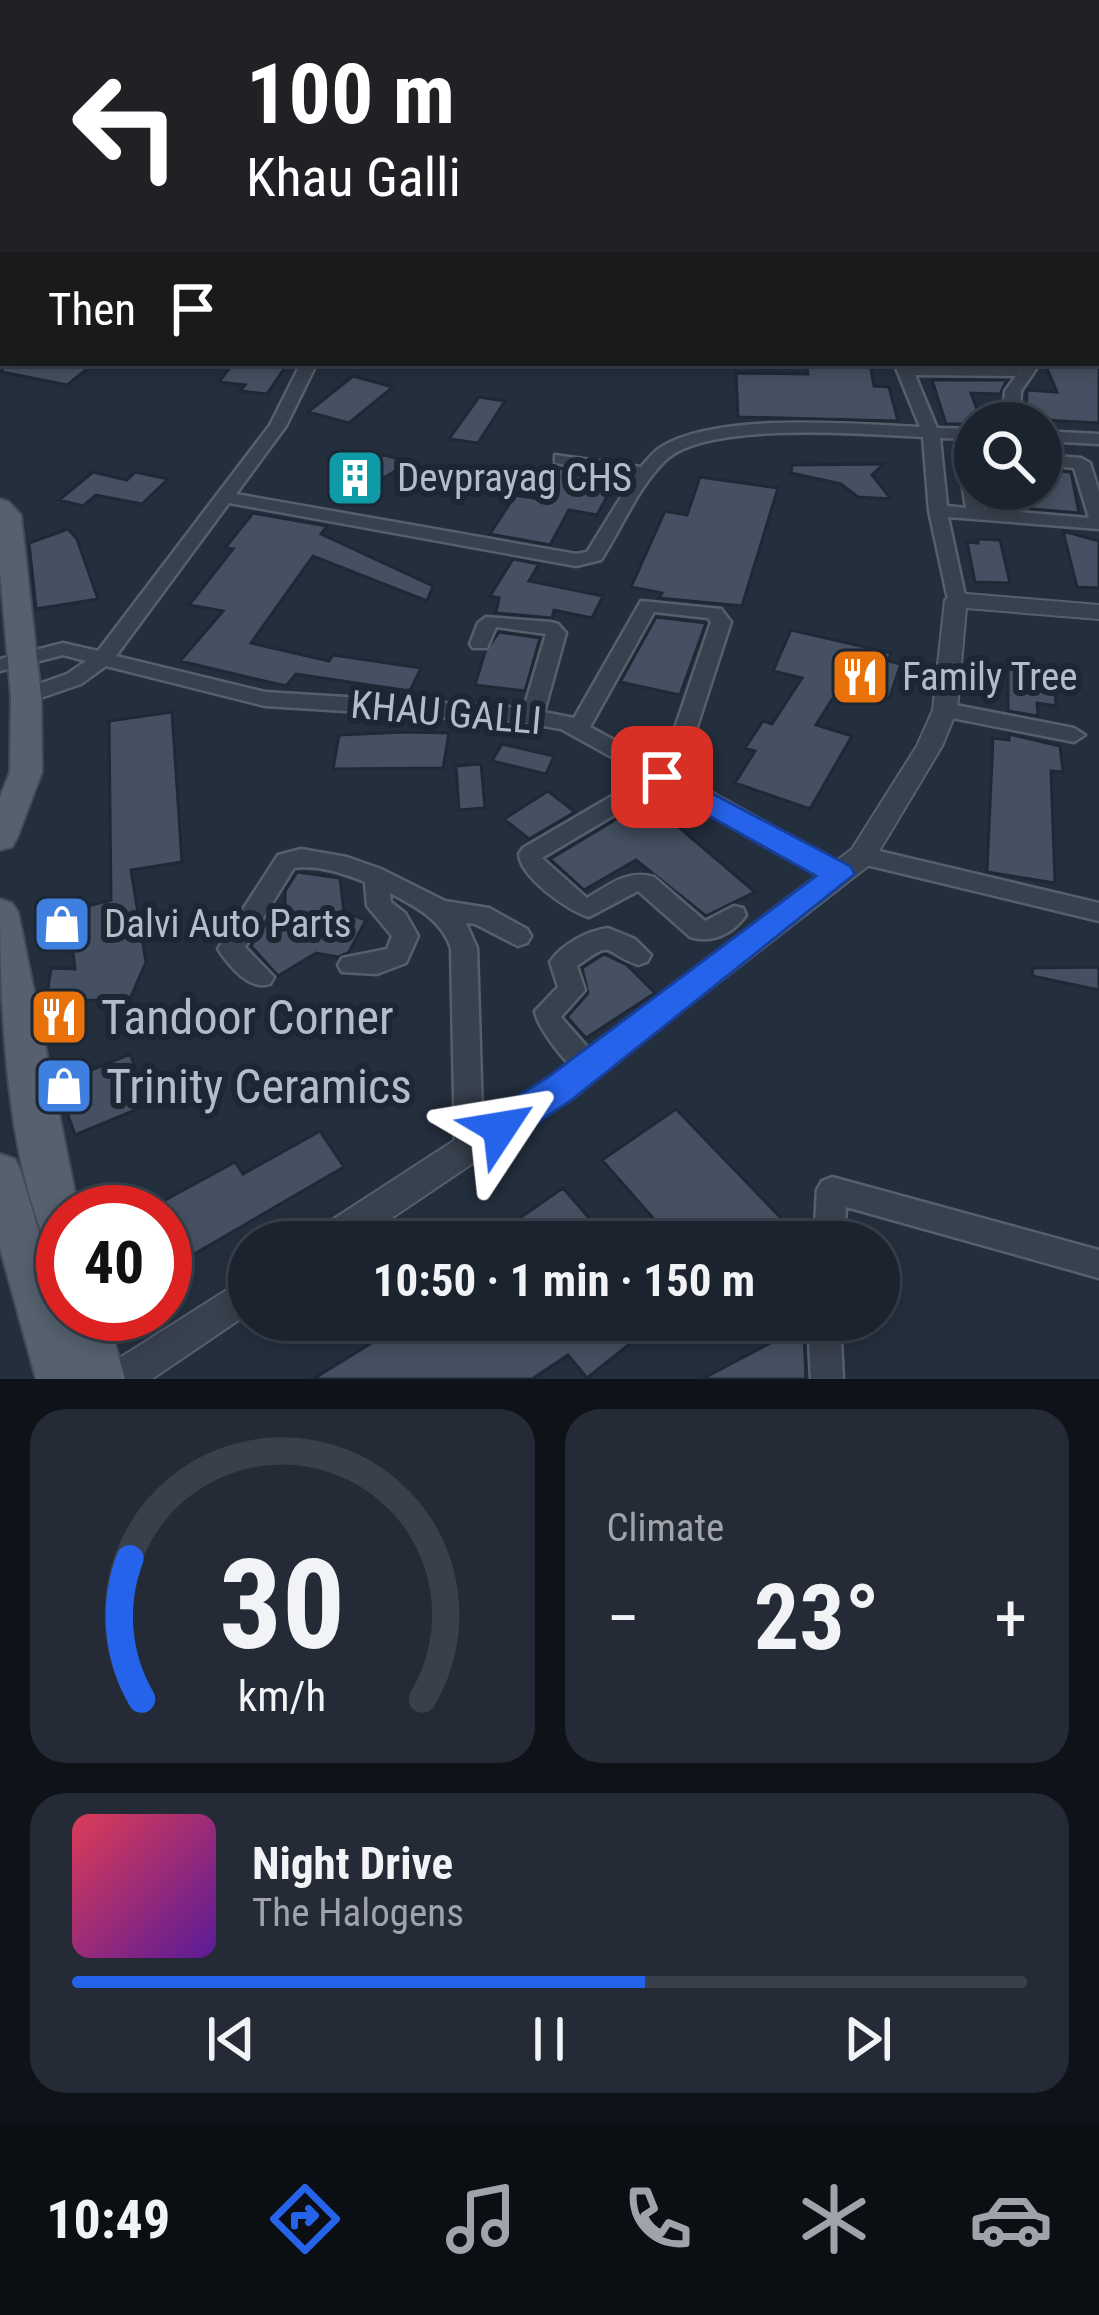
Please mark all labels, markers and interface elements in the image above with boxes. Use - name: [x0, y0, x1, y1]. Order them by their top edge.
- text: 100 m: [246, 45, 455, 144]
- icon: left: [48, 48, 204, 204]
- text: Khau Galli: [246, 146, 461, 209]
- icon: arrive: [160, 276, 226, 342]
- text: Then: [48, 283, 136, 336]
- map controls: [954, 402, 1062, 510]
- button: search: [954, 402, 1062, 510]
- building icon: Devprayag CHS: [324, 447, 386, 509]
- place label: Devprayag CHS: [397, 455, 632, 501]
- restaurant icon: Family Tree: [829, 646, 891, 708]
- place label: Family Tree: [902, 654, 1077, 700]
- street label: KHAU GALLI: [349, 682, 543, 744]
- pin: [611, 726, 713, 828]
- icon: arrive: [629, 744, 695, 810]
- shop icon: Dalvi Auto Parts: [31, 893, 93, 955]
- place label: Dalvi Auto Parts: [104, 901, 352, 947]
- restaurant icon: Tandoor Corner: [28, 986, 90, 1048]
- place label: Tandoor Corner: [101, 989, 394, 1046]
- shop icon: Trinity Ceramics: [33, 1055, 95, 1117]
- place label: Trinity Ceramics: [106, 1058, 412, 1115]
- position arrow: [437, 1065, 563, 1191]
- speed limit sign: 40: [36, 1185, 192, 1341]
- text: 10:50 · 1 min · 150 m: [373, 1254, 755, 1307]
- text: Climate: [607, 1505, 724, 1551]
- text: 30: [219, 1532, 345, 1678]
- text: 23°: [754, 1566, 880, 1671]
- text: −: [607, 1580, 640, 1657]
- text: +: [994, 1580, 1027, 1657]
- text: km/h: [238, 1671, 326, 1721]
- text: Night Drive: [252, 1837, 453, 1890]
- text: The Halogens: [252, 1890, 464, 1936]
- icon: previous: [198, 2006, 264, 2072]
- icon: pause: [516, 2006, 582, 2072]
- icon: next: [835, 2006, 901, 2072]
- icon: directions: [263, 2177, 347, 2261]
- icon: music: [439, 2177, 523, 2261]
- icon: phone: [616, 2177, 700, 2261]
- icon: climate: [792, 2177, 876, 2261]
- icon: car: [969, 2177, 1053, 2261]
- text: 10:49: [46, 2188, 170, 2251]

